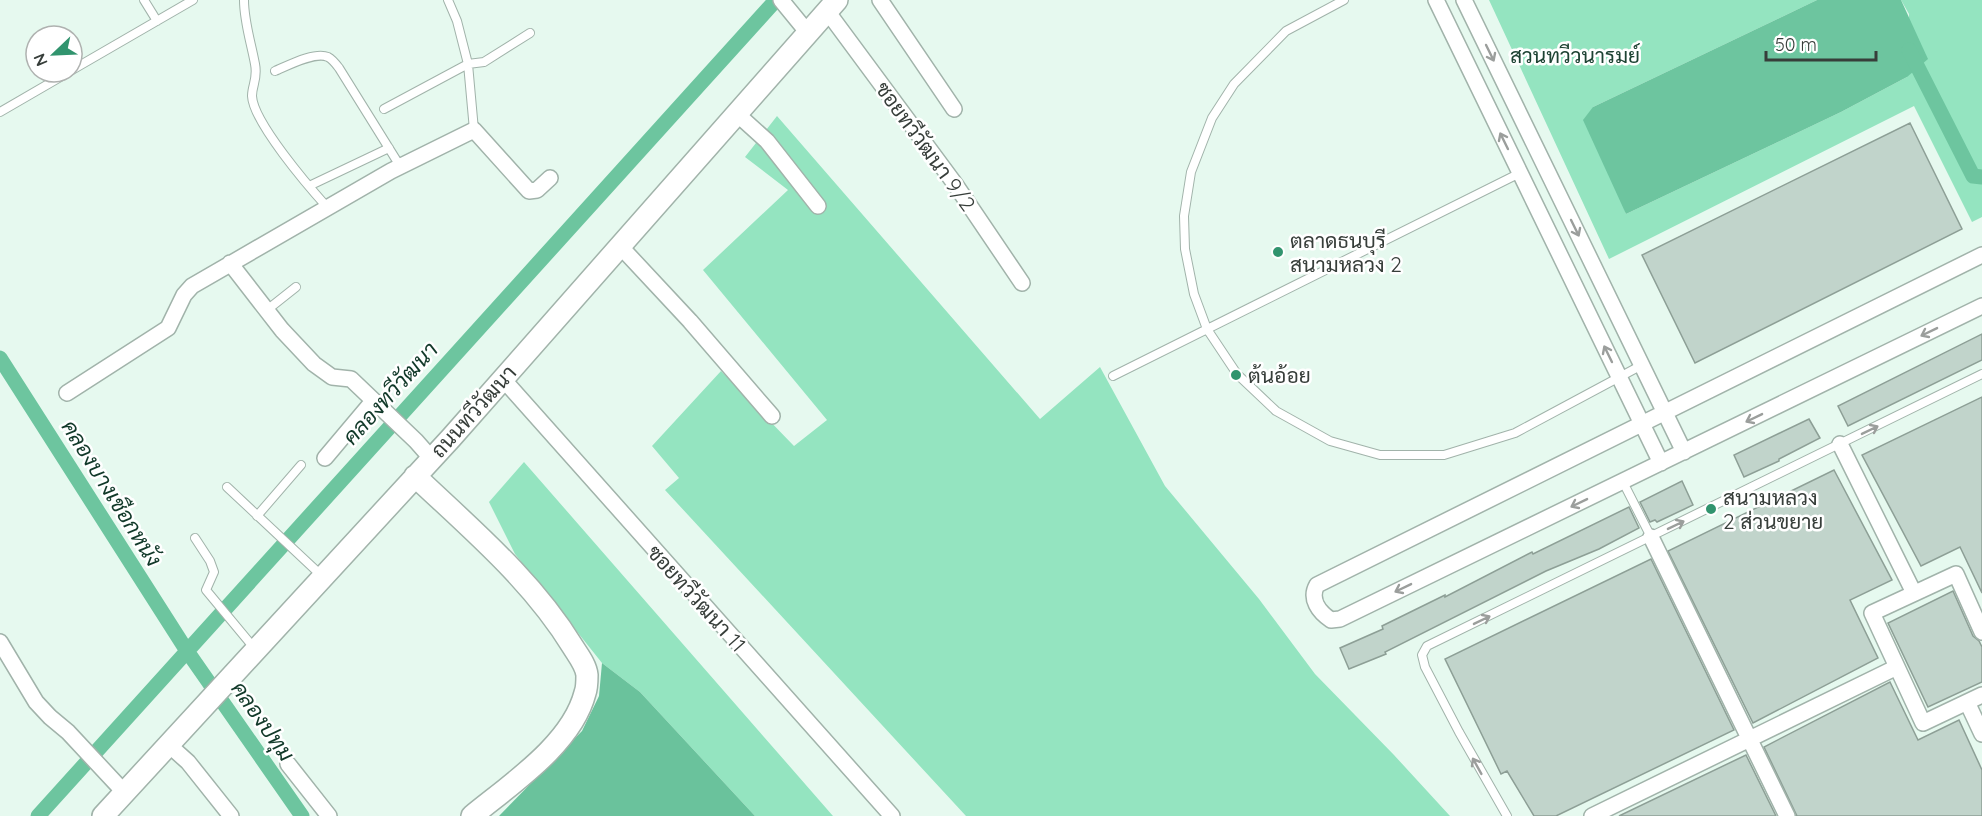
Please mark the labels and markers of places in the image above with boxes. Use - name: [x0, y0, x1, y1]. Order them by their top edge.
- place label: ตลาดธนบุรี สนามหลวง 2: [1290, 227, 1402, 277]
- marker: ตลาดธนบุรี สนามหลวง 2: [1271, 245, 1285, 259]
- place label: ต้นอ้อย: [1248, 362, 1311, 388]
- marker: ต้นอ้อย: [1229, 368, 1243, 382]
- place label: สนามหลวง 2 ส่วนขยาย: [1723, 484, 1823, 534]
- marker: สนามหลวง 2 ส่วนขยาย: [1704, 502, 1718, 516]

